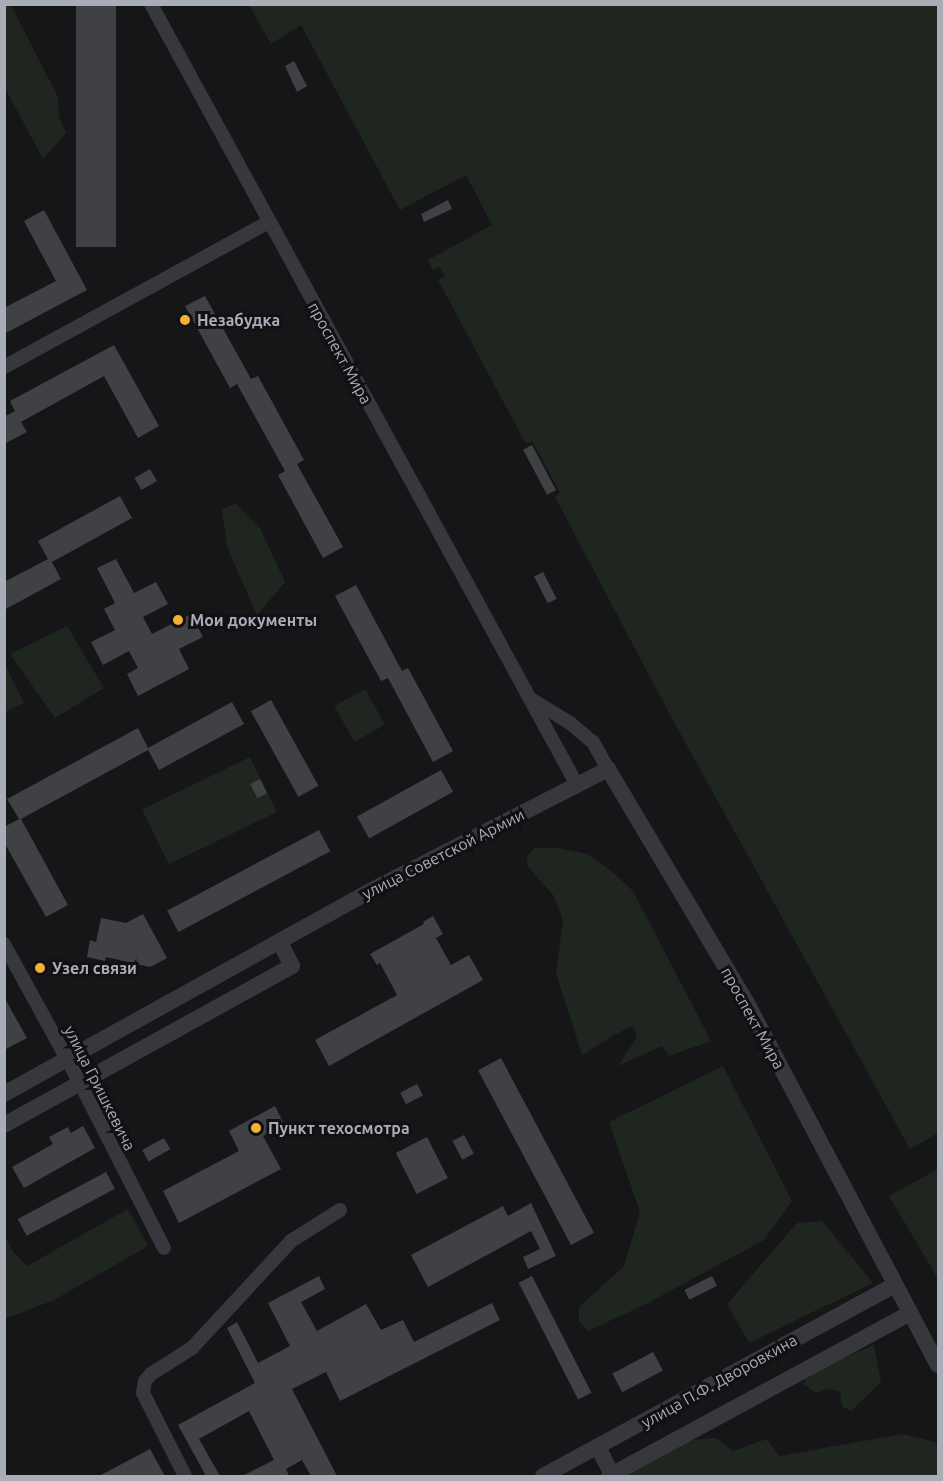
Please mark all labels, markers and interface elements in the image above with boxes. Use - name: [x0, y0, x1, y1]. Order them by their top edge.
- street label: проспект Мира: [304, 299, 376, 407]
- place label: Незабудка: [197, 310, 280, 330]
- marker: Незабудка: [178, 313, 192, 327]
- place label: Мои документы: [190, 610, 317, 630]
- marker: Мои документы: [171, 613, 185, 627]
- street label: улица Советской Армии: [359, 805, 527, 903]
- place label: Узел связи: [52, 958, 137, 978]
- marker: Узел связи: [33, 961, 47, 975]
- street label: проспект Мира: [717, 964, 789, 1072]
- street label: улица Гришкевича: [60, 1022, 140, 1154]
- place label: Пункт техосмотра: [268, 1118, 410, 1138]
- marker: Пункт техосмотра: [249, 1121, 263, 1135]
- street label: улица П.Ф. Дворовкина: [638, 1330, 800, 1432]

